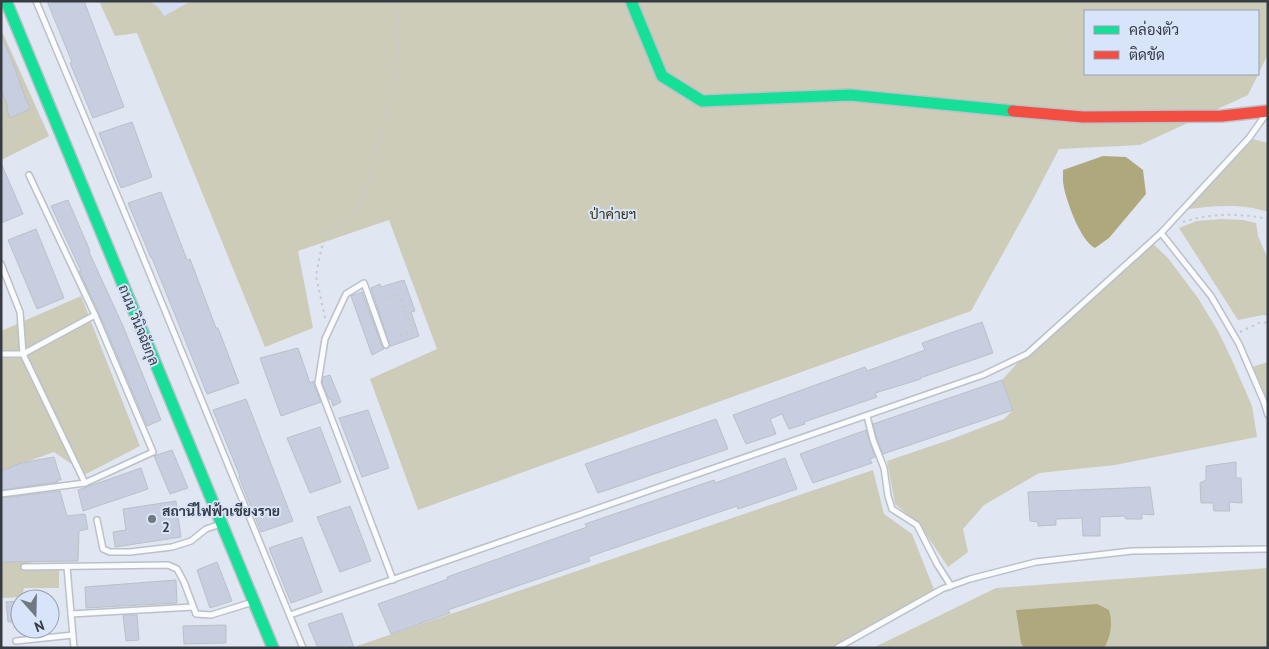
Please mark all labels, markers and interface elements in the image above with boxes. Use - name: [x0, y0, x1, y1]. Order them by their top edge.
- legend: [1084, 10, 1259, 75]
- text: คล่องตัว: [1129, 20, 1179, 39]
- text: ติดขัด: [1129, 45, 1165, 64]
- park label: ป่าค่ายฯ: [590, 205, 636, 223]
- street label: ถนน วินิจฉัยกุล: [114, 282, 163, 368]
- place label: สถานีไฟฟ้าเชียงราย 2: [162, 502, 280, 536]
- marker: สถานีไฟฟ้าเชียงราย 2: [146, 513, 158, 525]
- north arrow: [10, 589, 60, 639]
- text: N: [32, 616, 47, 636]

